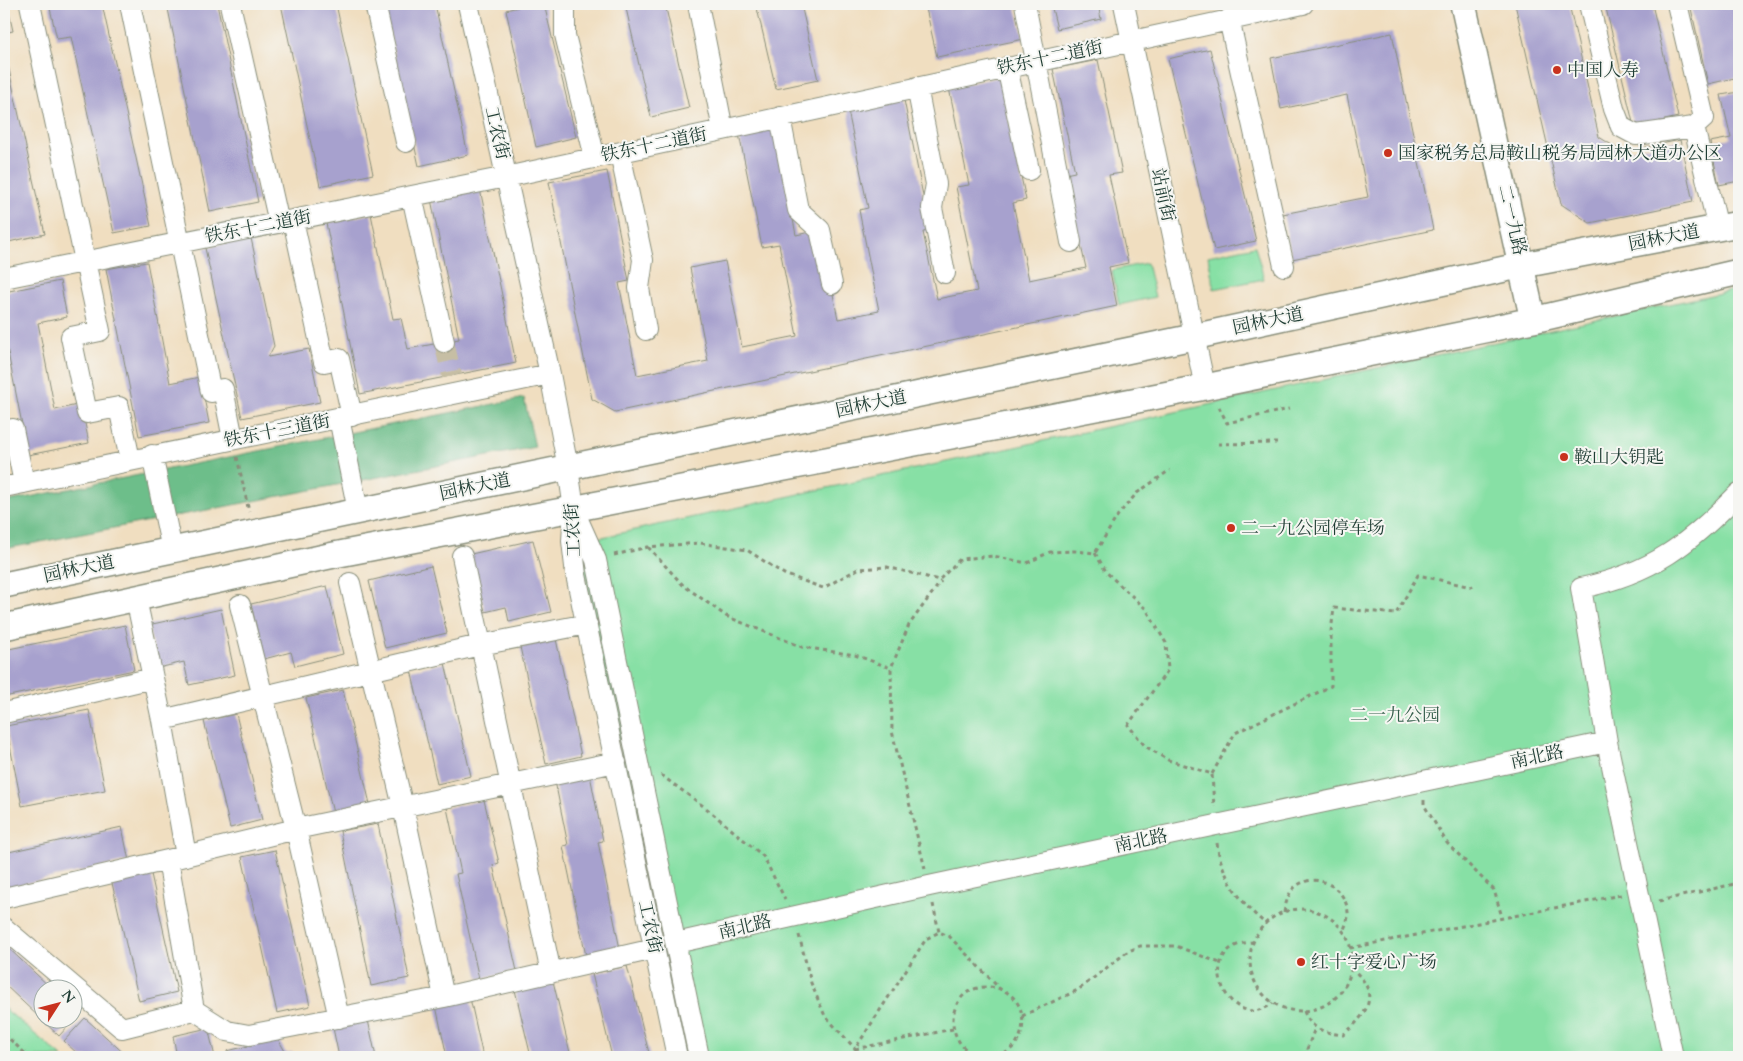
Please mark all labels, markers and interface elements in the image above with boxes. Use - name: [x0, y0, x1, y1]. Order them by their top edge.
- street label: 铁东十二道街: [995, 35, 1105, 81]
- place label: 中国人寿: [1567, 58, 1639, 83]
- marker: 中国人寿: [1551, 64, 1563, 76]
- street label: 工农街: [479, 104, 515, 162]
- street label: 铁东十二道街: [599, 122, 709, 168]
- place label: 国家税务总局鞍山税务局园林大道办公区: [1398, 141, 1722, 166]
- marker: 国家税务总局鞍山税务局园林大道办公区: [1382, 147, 1394, 159]
- street label: 站前街: [1145, 166, 1181, 224]
- street label: 二一九路: [1492, 182, 1532, 258]
- street label: 铁东十二道街: [203, 204, 313, 250]
- street label: 园林大道: [1626, 219, 1702, 257]
- street label: 园林大道: [1230, 301, 1306, 341]
- street label: 园林大道: [833, 384, 909, 424]
- street label: 铁东十三道街: [222, 408, 332, 454]
- place label: 鞍山大钥匙: [1574, 445, 1664, 470]
- marker: 鞍山大钥匙: [1558, 451, 1570, 463]
- street label: 园林大道: [437, 467, 513, 507]
- street label: 工农街: [559, 502, 587, 558]
- place label: 二一九公园停车场: [1241, 516, 1385, 541]
- marker: 二一九公园停车场: [1225, 522, 1237, 534]
- street label: 园林大道: [41, 549, 117, 589]
- park label: 二一九公园: [1350, 703, 1440, 728]
- street label: 南北路: [1508, 739, 1566, 775]
- street label: 南北路: [1112, 823, 1170, 859]
- street label: 工农街: [632, 898, 668, 956]
- street label: 南北路: [716, 909, 774, 945]
- place label: 红十字爱心广场: [1311, 950, 1437, 975]
- marker: 红十字爱心广场: [1295, 956, 1307, 968]
- north arrow: [32, 978, 82, 1028]
- text: N: [57, 986, 79, 1007]

